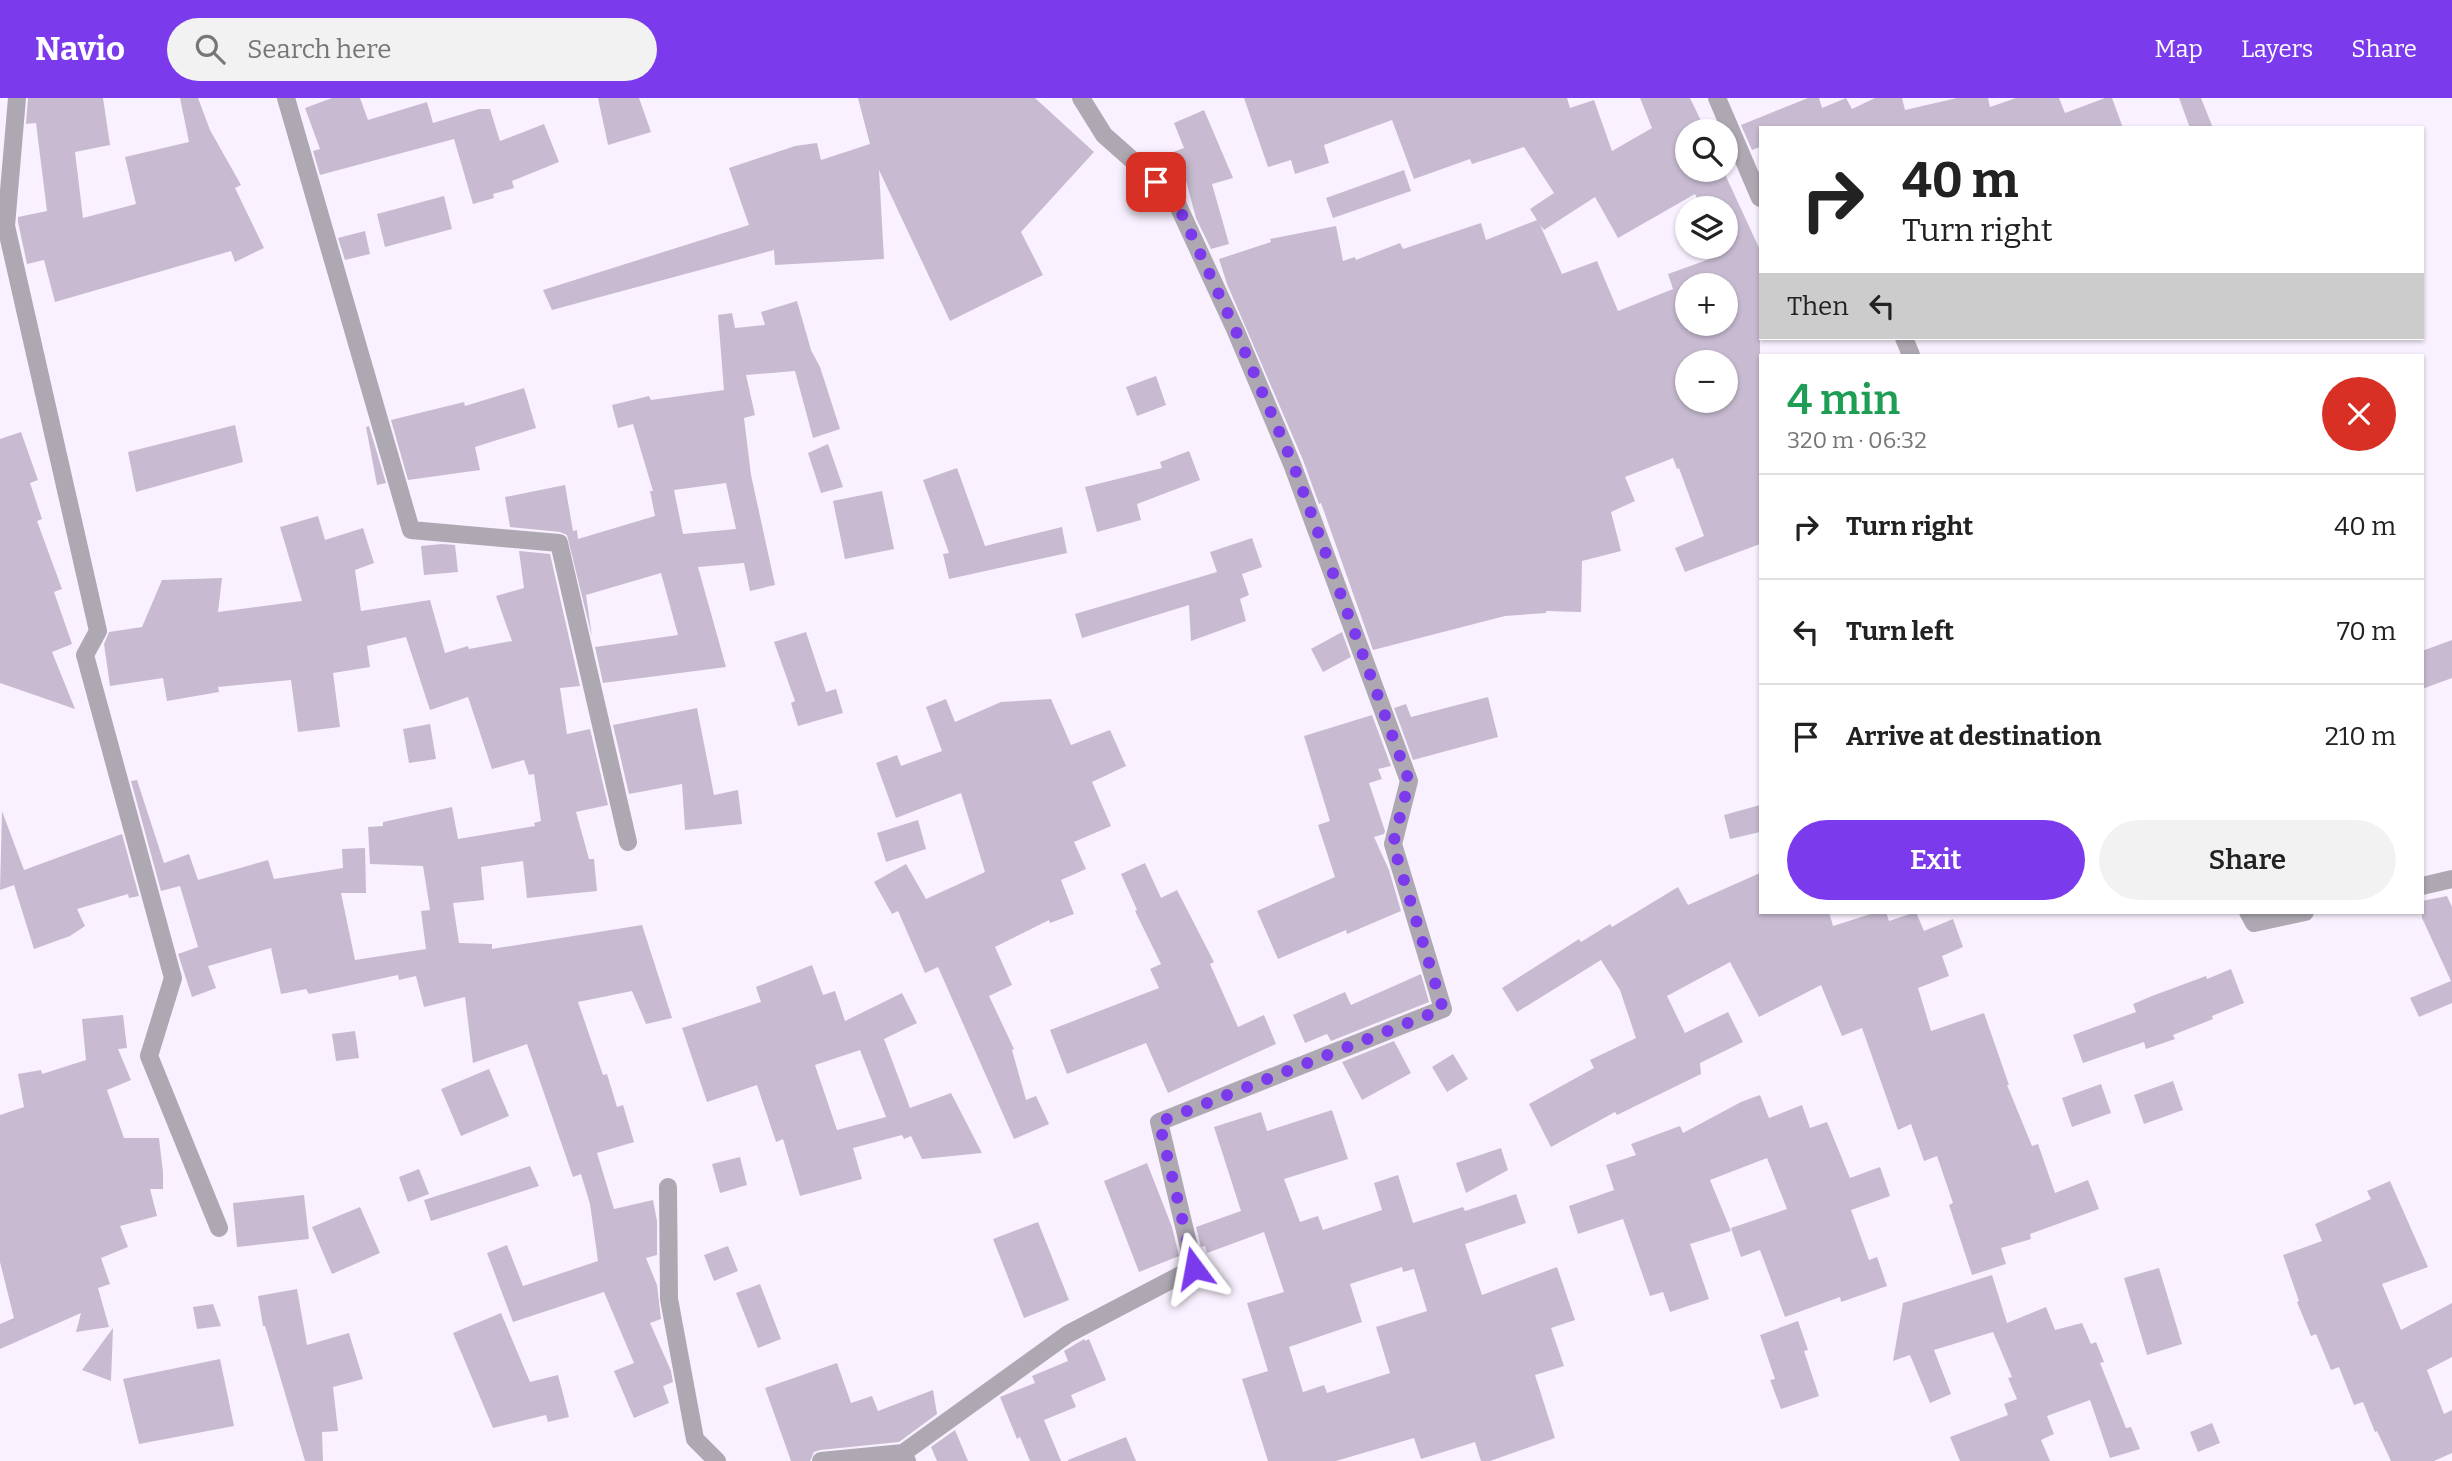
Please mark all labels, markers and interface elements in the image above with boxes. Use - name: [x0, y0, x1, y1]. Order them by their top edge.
- search box: [167, 18, 657, 81]
- text: Navio: [35, 29, 125, 69]
- icon: search: [191, 30, 229, 68]
- text: Search here: [247, 34, 391, 65]
- text: Map: [2155, 35, 2203, 63]
- text: Layers: [2241, 35, 2313, 63]
- text: Share: [2351, 35, 2417, 63]
- map controls: [1675, 119, 1738, 413]
- button: search: [1675, 119, 1738, 182]
- text: 40 m: [1902, 151, 2019, 210]
- pin: [1126, 152, 1186, 212]
- icon: right: [1787, 154, 1878, 245]
- icon: arrive: [1137, 163, 1175, 201]
- button: layers: [1675, 196, 1738, 259]
- text: Turn right: [1902, 211, 2053, 249]
- button: +: [1675, 273, 1738, 336]
- icon: left: [1863, 287, 1901, 325]
- text: Then: [1787, 291, 1849, 322]
- button: −: [1675, 350, 1738, 413]
- text: 4 min: [1787, 375, 1900, 425]
- button: close: [2322, 377, 2396, 451]
- text: 320 m · 06:32: [1787, 426, 1927, 454]
- icon: right: [1787, 508, 1825, 546]
- text: Turn right: [1846, 511, 1973, 542]
- text: 40 m: [2334, 511, 2396, 542]
- icon: left: [1787, 613, 1825, 651]
- text: Turn left: [1846, 616, 1954, 647]
- text: 70 m: [2337, 616, 2396, 647]
- icon: arrive: [1787, 718, 1825, 756]
- text: Arrive at destination: [1846, 721, 2101, 752]
- text: 210 m: [2325, 721, 2396, 752]
- button: Exit: [1787, 820, 2085, 900]
- button: Share: [2099, 820, 2396, 900]
- position arrow: [1157, 1231, 1231, 1305]

